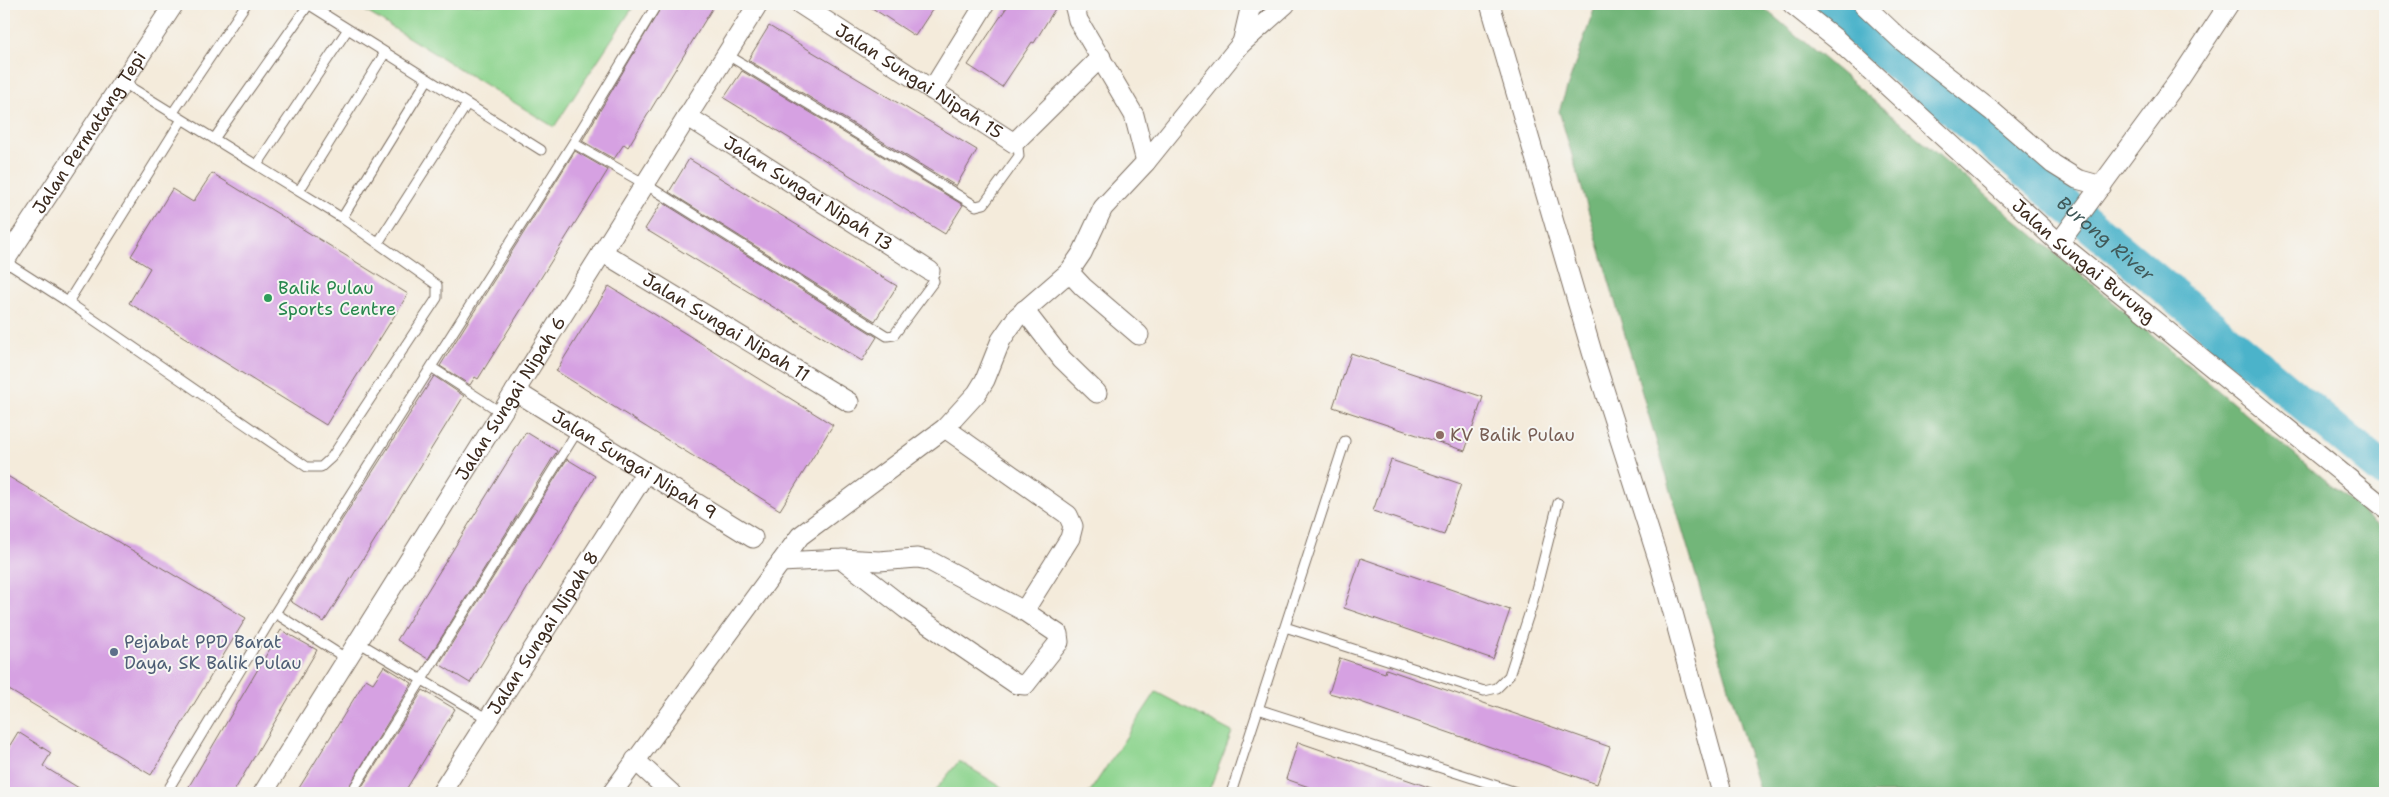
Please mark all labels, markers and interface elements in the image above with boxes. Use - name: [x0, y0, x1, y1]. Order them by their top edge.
- street label: Jalan Sungai Nipah 15: [831, 18, 1008, 145]
- street label: Jalan Permatang Tepi: [27, 47, 152, 219]
- street label: Jalan Sungai Nipah 13: [719, 130, 898, 256]
- water label: Burong River: [2051, 191, 2160, 287]
- street label: Jalan Sungai Burung: [2007, 194, 2160, 329]
- street label: Jalan Sungai Nipah 11: [638, 267, 814, 387]
- place label: Balik Pulau Sports Centre: [278, 276, 396, 321]
- marker: Balik Pulau Sports Centre: [262, 292, 274, 304]
- street label: Jalan Sungai Nipah 6: [450, 311, 571, 485]
- street label: Jalan Sungai Nipah 9: [547, 404, 721, 525]
- place label: KV Balik Pulau: [1450, 423, 1575, 447]
- marker: KV Balik Pulau: [1434, 429, 1446, 441]
- street label: Jalan Sungai Nipah 8: [482, 546, 604, 719]
- place label: Pejabat PPD Barat Daya, SK Balik Pulau: [124, 630, 302, 675]
- marker: Pejabat PPD Barat Daya, SK Balik Pulau: [108, 646, 120, 658]

